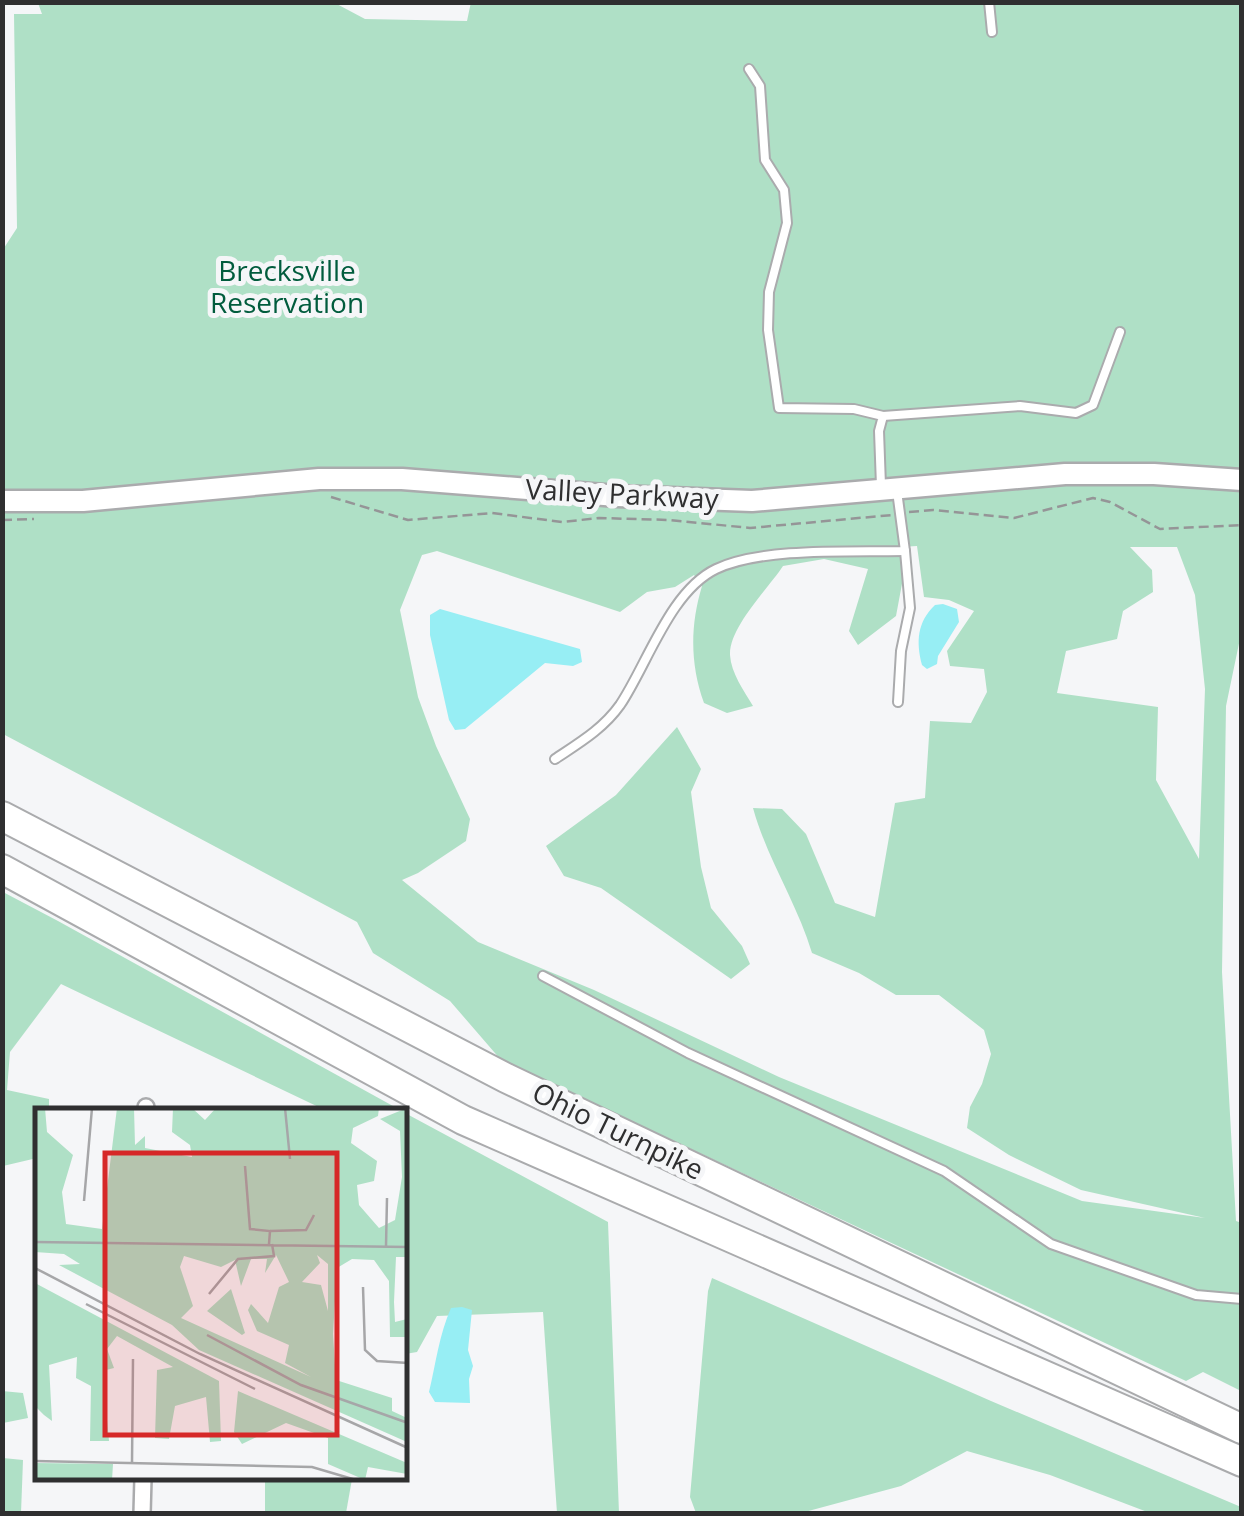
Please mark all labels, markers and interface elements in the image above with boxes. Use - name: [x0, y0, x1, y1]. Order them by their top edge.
- park label: Brecksville Reservation: [210, 251, 364, 321]
- street label: Valley Parkway: [525, 469, 721, 517]
- street label: Ohio Turnpike: [527, 1072, 710, 1188]
- inset map: [35, 1108, 408, 1481]

